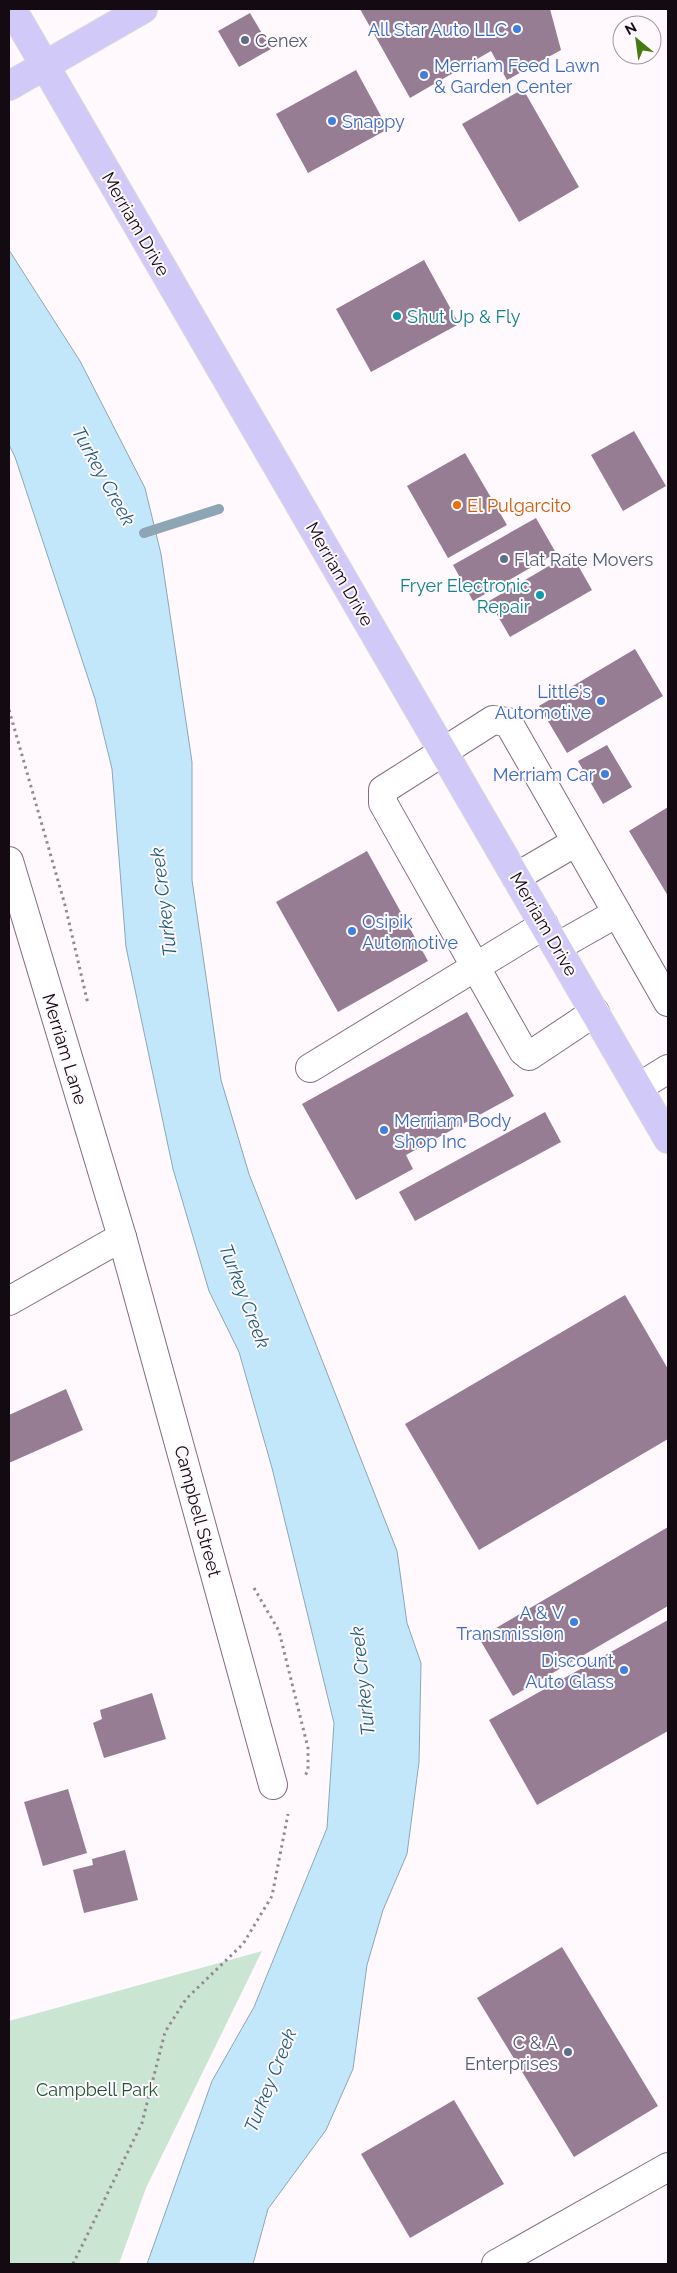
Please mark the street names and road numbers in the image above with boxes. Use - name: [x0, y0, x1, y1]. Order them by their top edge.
- street label: Merriam Drive: [98, 168, 174, 280]
- street label: Merriam Drive: [302, 518, 378, 630]
- street label: Merriam Drive: [506, 868, 582, 980]
- street label: Merriam Lane: [38, 991, 92, 1107]
- street label: Campbell Street: [170, 1443, 226, 1579]

